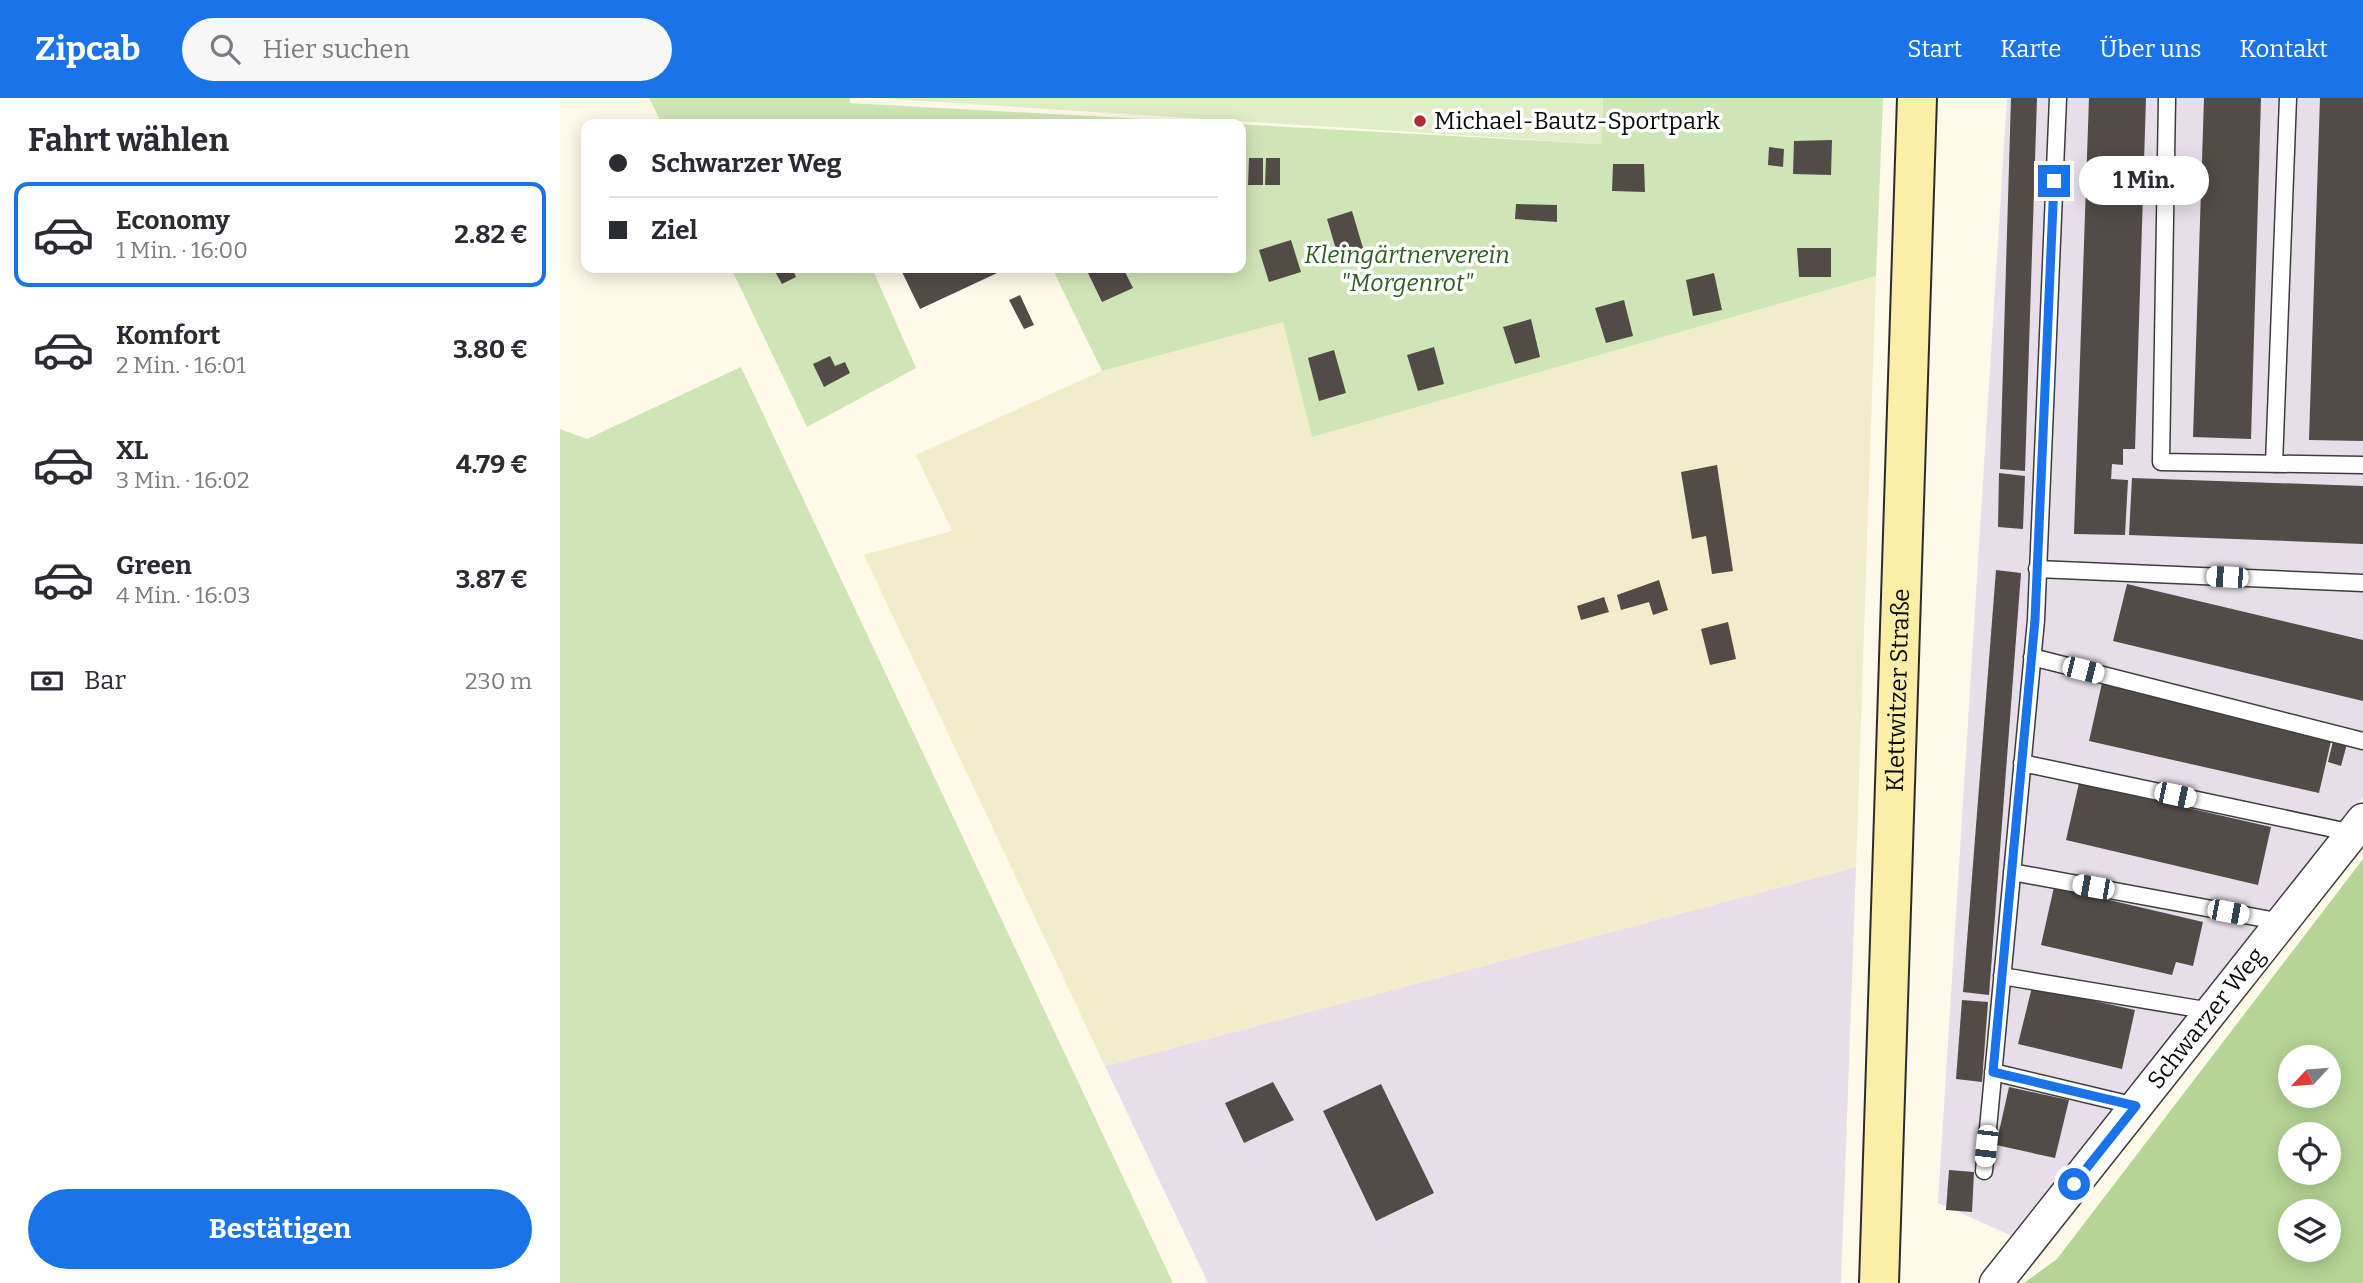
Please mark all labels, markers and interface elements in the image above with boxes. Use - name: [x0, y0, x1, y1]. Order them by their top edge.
- search box: [182, 18, 672, 81]
- text: Zipcab: [35, 29, 140, 69]
- icon: search: [206, 30, 244, 68]
- text: Hier suchen: [262, 34, 410, 65]
- text: Start: [1907, 35, 1962, 63]
- text: Karte: [2000, 35, 2062, 63]
- text: Über uns: [2100, 35, 2202, 63]
- text: Kontakt: [2240, 35, 2328, 63]
- place label: Michael-Bautz-Sportpark: [1434, 107, 1720, 135]
- marker: Michael-Bautz-Sportpark: [1412, 113, 1428, 129]
- text: Fahrt wählen: [28, 121, 229, 159]
- text: Schwarzer Weg: [651, 148, 842, 179]
- callout: 1 Min.: [2078, 156, 2208, 206]
- route end: [2038, 165, 2070, 197]
- text: 1 Min.: [2113, 166, 2175, 194]
- icon: car: [32, 203, 95, 266]
- text: Economy: [116, 205, 230, 236]
- text: Ziel: [651, 215, 698, 246]
- text: 2.82 €: [454, 219, 528, 250]
- text: 1 Min. · 16:00: [116, 236, 248, 264]
- park label: Kleingärtnerverein "Morgenrot": [1304, 241, 1510, 297]
- icon: car: [32, 318, 95, 381]
- text: Komfort: [116, 320, 221, 351]
- text: 3.80 €: [453, 334, 528, 365]
- text: 2 Min. · 16:01: [116, 351, 246, 379]
- icon: car: [32, 433, 95, 496]
- text: XL: [116, 435, 148, 466]
- text: 4.79 €: [456, 449, 528, 480]
- text: 3 Min. · 16:02: [116, 466, 250, 494]
- icon: car: [32, 548, 95, 611]
- text: Green: [116, 550, 192, 581]
- text: 3.87 €: [456, 564, 528, 595]
- car: [2206, 565, 2249, 589]
- text: 4 Min. · 16:03: [116, 581, 251, 609]
- street label: Klettwitzer Straße: [1881, 588, 1915, 792]
- car: [2061, 655, 2106, 685]
- icon: cash: [28, 662, 66, 700]
- text: Bar: [84, 665, 126, 696]
- text: 230 m: [465, 667, 532, 695]
- car: [2153, 780, 2198, 810]
- car: [2071, 873, 2116, 901]
- car: [2206, 898, 2251, 926]
- street label: Schwarzer Weg: [2141, 942, 2270, 1094]
- north arrow: [2278, 1045, 2342, 1108]
- map controls: [2278, 1045, 2341, 1262]
- button: locate: [2278, 1122, 2341, 1185]
- car: [1974, 1124, 1999, 1168]
- route start: [2058, 1168, 2090, 1200]
- button: Bestätigen: [28, 1189, 532, 1269]
- button: layers: [2278, 1199, 2341, 1262]

